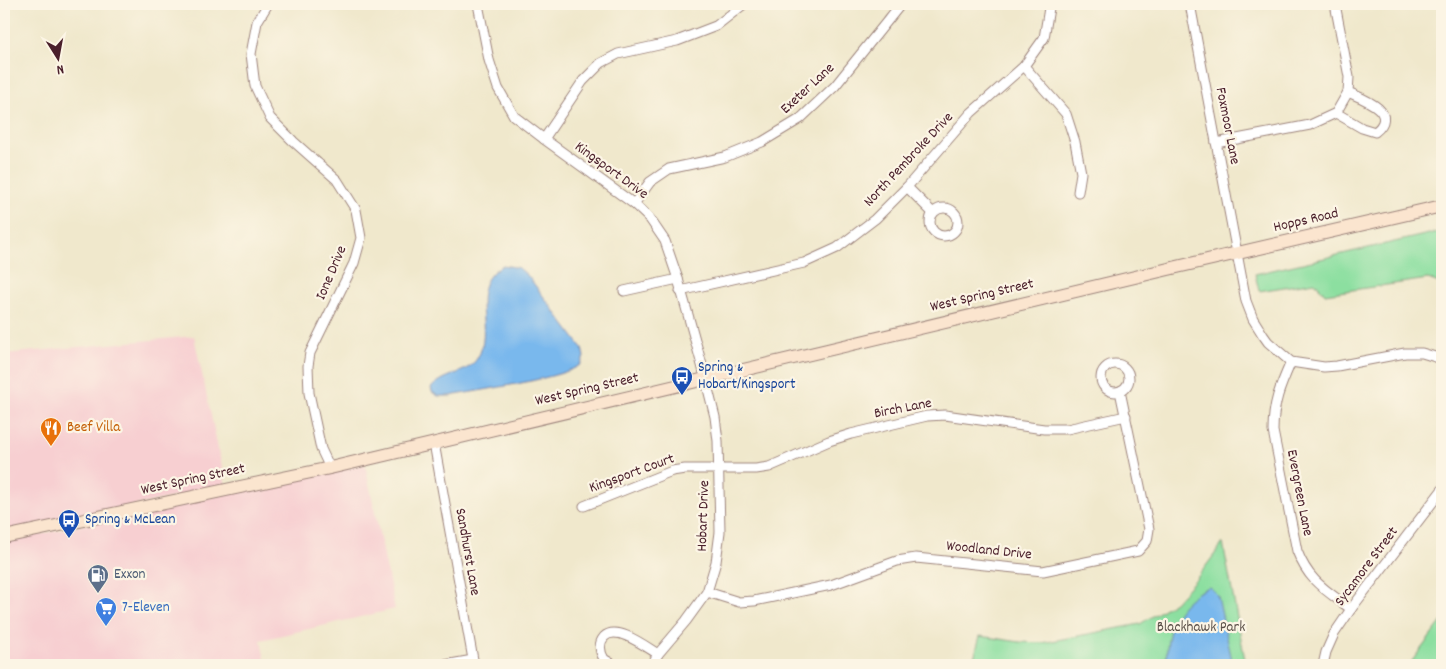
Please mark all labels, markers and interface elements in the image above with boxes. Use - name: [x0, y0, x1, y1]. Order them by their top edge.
- north arrow: [32, 32, 82, 82]
- text: N: [55, 58, 65, 79]
- street label: Exeter Lane: [776, 58, 840, 120]
- street label: Foxmoor Lane: [1209, 85, 1245, 167]
- street label: North Pembroke Drive: [859, 107, 959, 212]
- street label: Kingsport Drive: [570, 137, 653, 206]
- street label: Hopps Road: [1271, 203, 1341, 239]
- street label: Ione Drive: [311, 242, 353, 304]
- street label: West Spring Street: [928, 273, 1036, 319]
- place label: Spring & Hobart/Kingsport: [698, 357, 796, 396]
- bus stop icon: Spring & Hobart/Kingsport: [670, 365, 694, 396]
- street label: West Spring Street: [533, 367, 641, 413]
- street label: Birch Lane: [872, 393, 934, 425]
- restaurant icon: Beef Villa: [39, 416, 63, 447]
- place label: Beef Villa: [67, 417, 121, 439]
- street label: Kingsport Court: [586, 448, 678, 500]
- street label: Evergreen Lane: [1280, 448, 1318, 538]
- street label: West Spring Street: [139, 458, 247, 502]
- street label: Hobart Drive: [692, 480, 716, 552]
- street label: Sandhurst Lane: [448, 507, 486, 598]
- bus stop icon: Spring & McLean: [57, 508, 81, 539]
- place label: Spring & McLean: [85, 509, 175, 531]
- street label: Sycamore Street: [1330, 522, 1405, 611]
- street label: Woodland Drive: [945, 536, 1033, 566]
- fuel station icon: Exxon: [86, 563, 110, 594]
- place label: Exxon: [114, 564, 146, 586]
- supermarket icon: 7-Eleven: [94, 596, 118, 627]
- place label: 7-Eleven: [122, 597, 170, 619]
- park label: Blackhawk Park: [1157, 617, 1245, 639]

